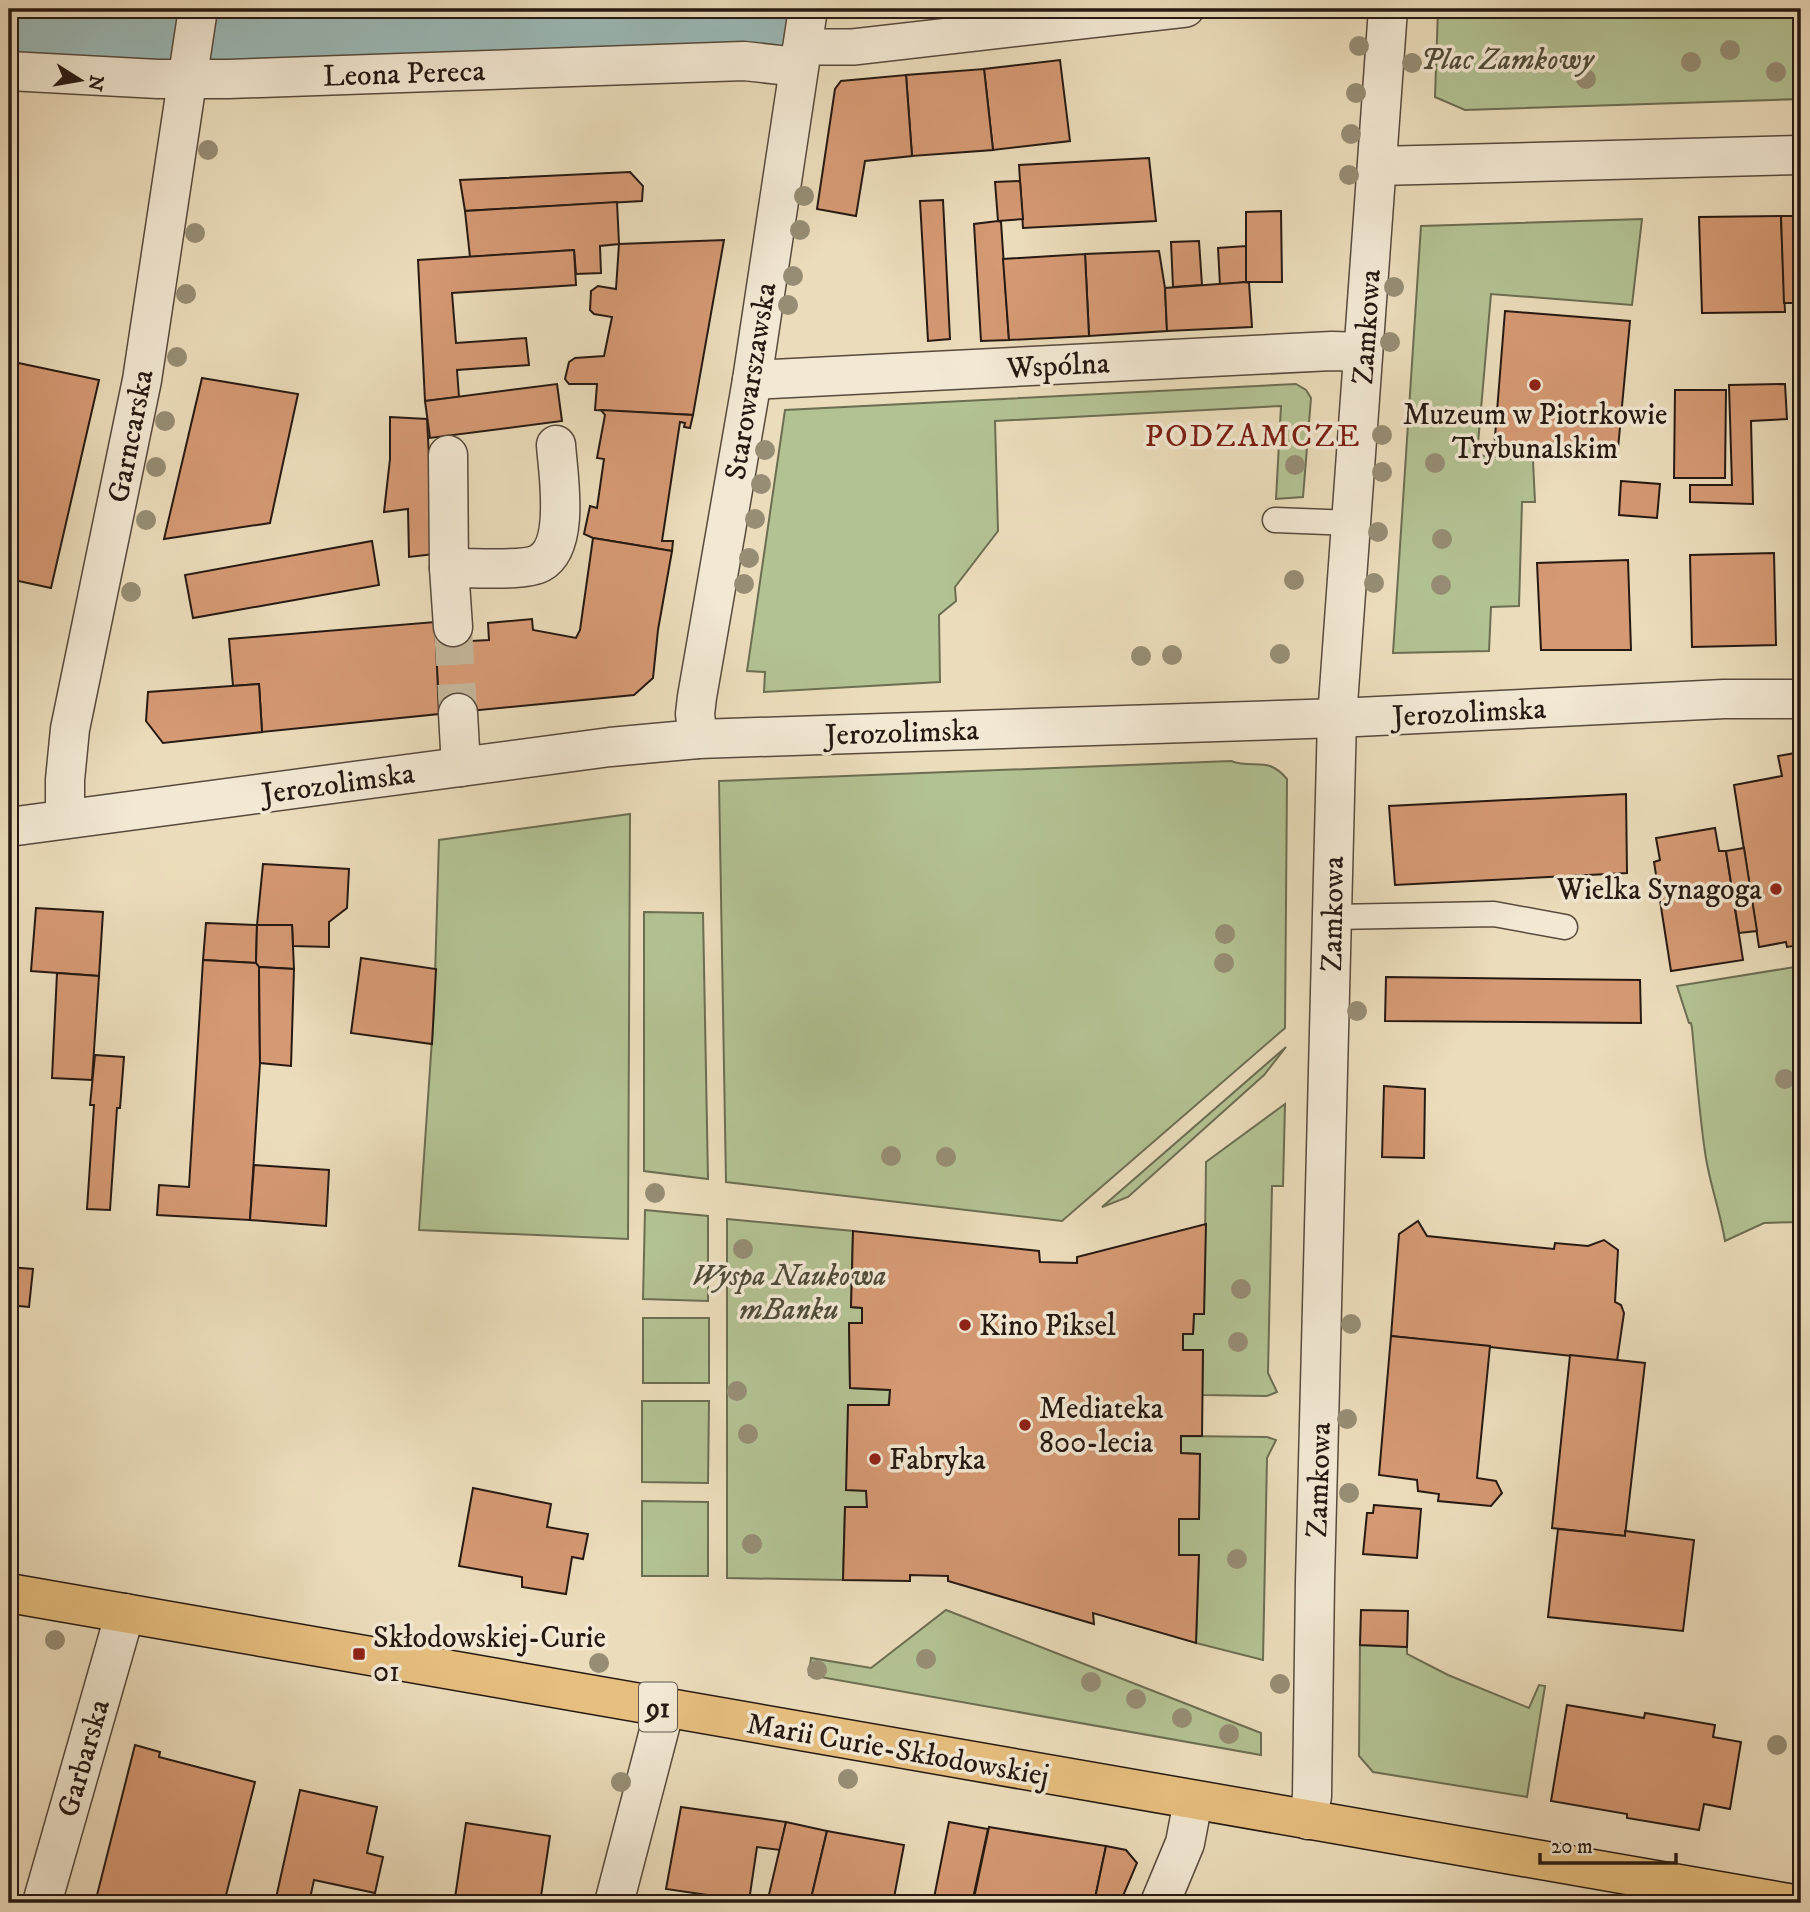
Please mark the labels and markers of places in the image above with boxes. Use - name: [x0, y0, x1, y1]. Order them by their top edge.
- marker: Muzeum w Piotrkowie Trybunalskim: [1527, 377, 1543, 393]
- place label: Muzeum w Piotrkowie Trybunalskim: [1403, 397, 1667, 468]
- place label: Wielka Synagoga: [1556, 872, 1762, 909]
- marker: Wielka Synagoga: [1768, 881, 1784, 897]
- place label: Kino Piksel: [979, 1308, 1116, 1345]
- marker: Kino Piksel: [957, 1317, 973, 1333]
- place label: Mediateka 800-lecia: [1039, 1391, 1164, 1462]
- marker: Mediateka 800-lecia: [1017, 1417, 1033, 1433]
- place label: Fabryka: [889, 1442, 986, 1479]
- marker: Fabryka: [867, 1451, 883, 1467]
- place label: Skłodowskiej-Curie 01: [373, 1620, 606, 1691]
- marker: Skłodowskiej-Curie 01: [351, 1646, 367, 1662]

